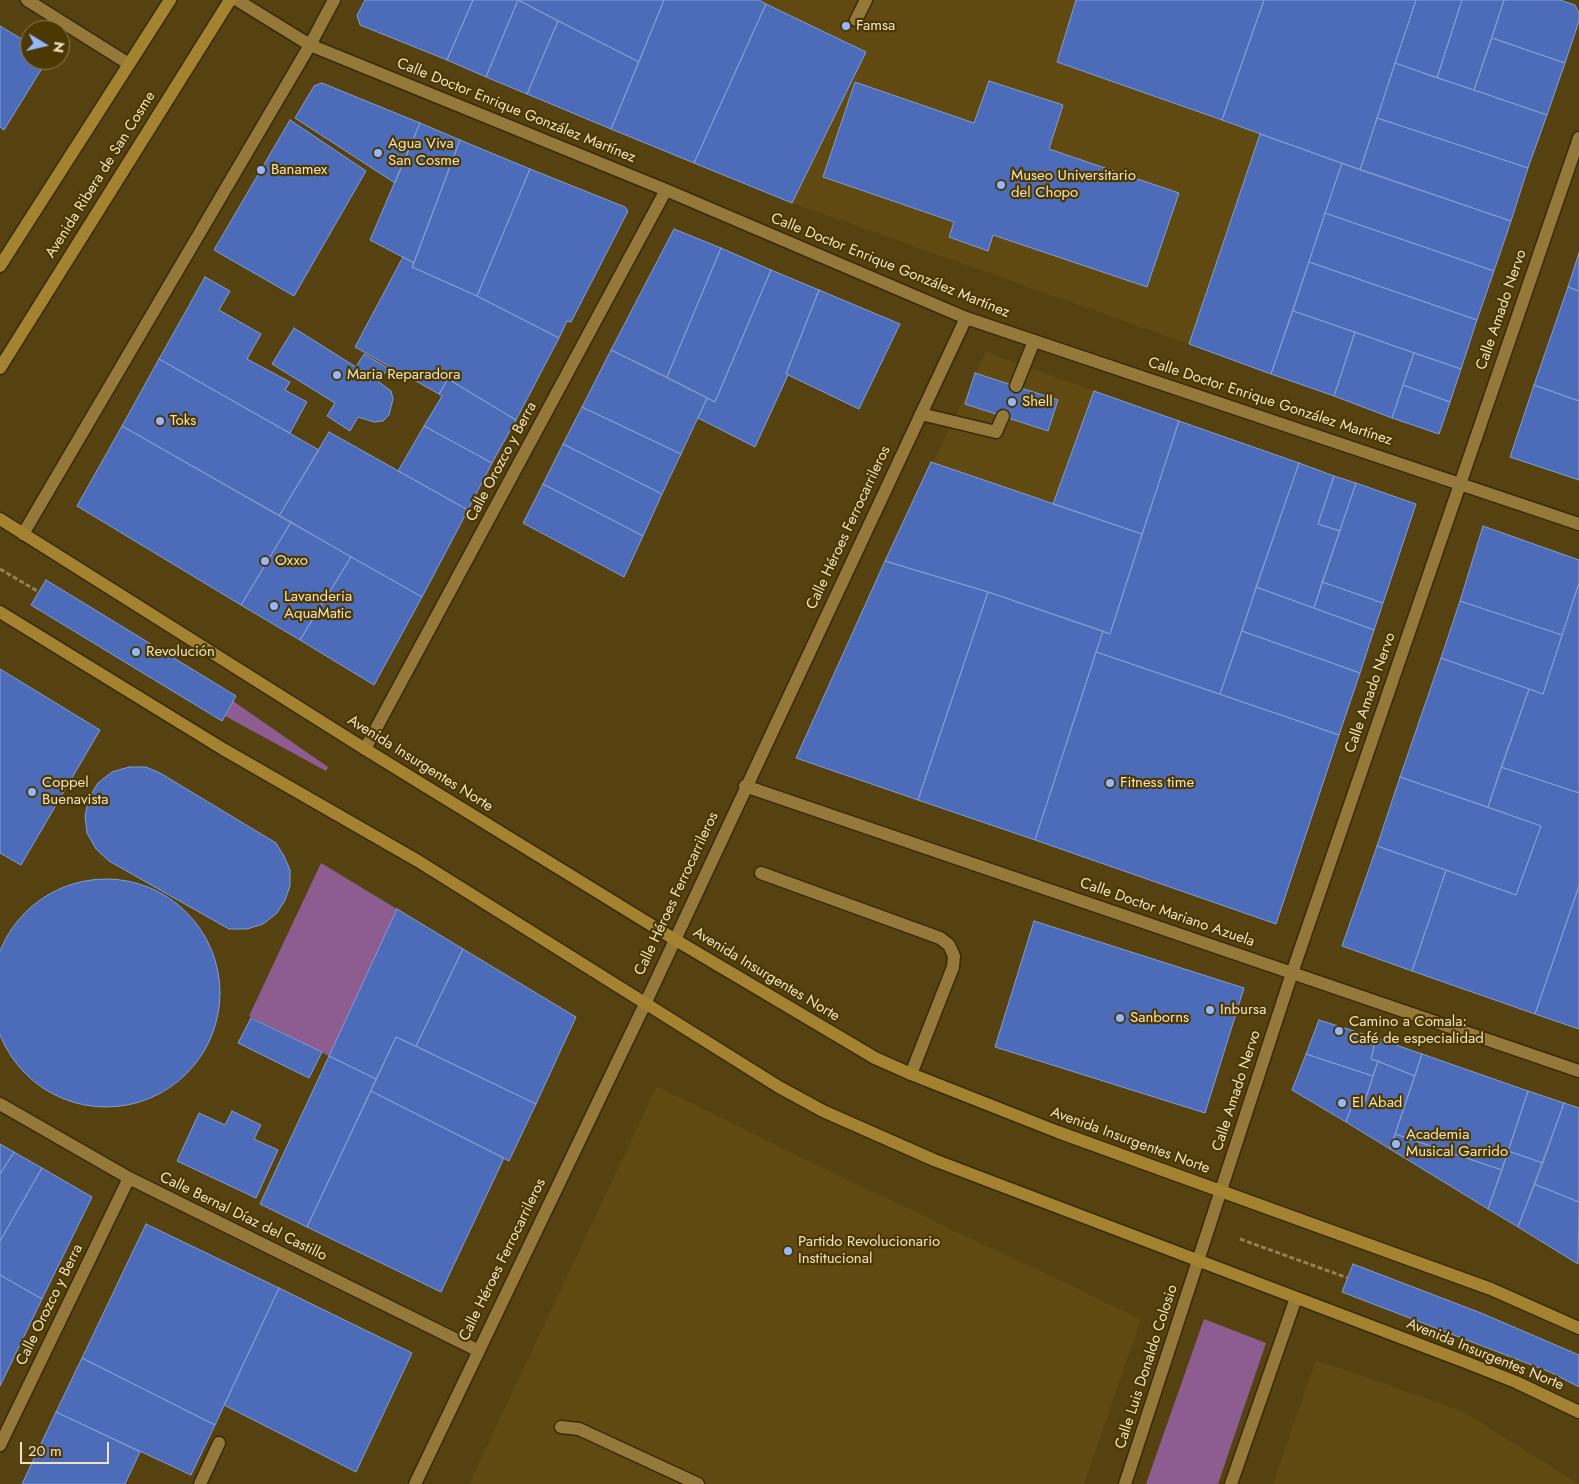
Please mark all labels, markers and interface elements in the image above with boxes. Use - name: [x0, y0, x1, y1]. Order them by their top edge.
- place label: Famsa: [856, 17, 895, 35]
- north arrow: [20, 20, 70, 70]
- marker: Famsa: [840, 20, 852, 32]
- text: N: [48, 40, 70, 54]
- street label: Calle Doctor Enrique González Martínez: [394, 55, 638, 167]
- street label: Avenida Ribera de San Cosme: [42, 88, 160, 262]
- place label: Agua Viva San Cosme: [388, 135, 460, 170]
- marker: Agua Viva San Cosme: [372, 147, 384, 159]
- place label: Banamex: [271, 161, 327, 179]
- marker: Banamex: [255, 164, 267, 176]
- place label: Museo Universitario del Chopo: [1011, 167, 1136, 202]
- marker: Museo Universitario del Chopo: [995, 179, 1007, 191]
- street label: Calle Doctor Enrique González Martínez: [768, 210, 1012, 322]
- street label: Calle Amado Nervo: [1473, 247, 1531, 373]
- street label: Calle Doctor Enrique González Martínez: [1146, 354, 1394, 450]
- place label: Maria Reparadora: [347, 366, 460, 384]
- marker: Maria Reparadora: [331, 369, 343, 381]
- place label: Shell: [1022, 393, 1053, 411]
- marker: Shell: [1006, 396, 1018, 408]
- street label: Calle Orozco y Berra: [463, 399, 541, 525]
- place label: Toks: [170, 412, 196, 430]
- marker: Toks: [154, 415, 166, 427]
- street label: Calle Héroes Ferrocarrileros: [803, 443, 895, 613]
- place label: Oxxo: [275, 552, 308, 570]
- marker: Oxxo: [259, 555, 271, 567]
- place label: Lavanderia AquaMatic: [284, 588, 352, 623]
- marker: Lavanderia AquaMatic: [268, 600, 280, 612]
- street label: Calle Amado Nervo: [1342, 630, 1400, 756]
- place label: Revolución: [146, 643, 215, 661]
- marker: Revolución: [130, 646, 142, 658]
- street label: Avenida Insurgentes Norte: [344, 712, 496, 816]
- place label: Coppel Buenavista: [42, 774, 108, 809]
- place label: Fitness time: [1120, 774, 1194, 792]
- marker: Fitness time: [1104, 777, 1116, 789]
- marker: Coppel Buenavista: [26, 786, 38, 798]
- street label: Calle Héroes Ferrocarrileros: [631, 809, 723, 979]
- street label: Calle Doctor Mariano Azuela: [1077, 875, 1257, 951]
- street label: Avenida Insurgentes Norte: [689, 924, 843, 1026]
- place label: Inbursa: [1220, 1001, 1266, 1019]
- marker: Inbursa: [1204, 1004, 1216, 1016]
- place label: Sanborns: [1130, 1009, 1189, 1027]
- marker: Sanborns: [1114, 1012, 1126, 1024]
- place label: Camino a Comala: Café de especialidad: [1349, 1013, 1484, 1048]
- marker: Camino a Comala: Café de especialidad: [1333, 1025, 1345, 1037]
- street label: Calle Amado Nervo: [1209, 1028, 1265, 1154]
- place label: El Abad: [1352, 1094, 1402, 1112]
- marker: El Abad: [1336, 1097, 1348, 1109]
- street label: Avenida Insurgentes Norte: [1048, 1104, 1212, 1178]
- place label: Academia Musical Garrido: [1406, 1126, 1508, 1161]
- marker: Academia Musical Garrido: [1390, 1138, 1402, 1150]
- street label: Calle Bernal Díaz del Castillo: [156, 1169, 330, 1265]
- street label: Calle Héroes Ferrocarrileros: [456, 1176, 550, 1344]
- place label: Partido Revolucionario Institucional: [798, 1233, 940, 1268]
- street label: Calle Orozco y Berra: [13, 1241, 87, 1369]
- marker: Partido Revolucionario Institucional: [782, 1245, 794, 1257]
- street label: Calle Luis Donaldo Colosio: [1112, 1283, 1182, 1451]
- street label: Avenida Insurgentes Norte: [1404, 1315, 1566, 1395]
- scale bar: [22, 1432, 111, 1464]
- text: 20 m: [28, 1440, 62, 1462]

